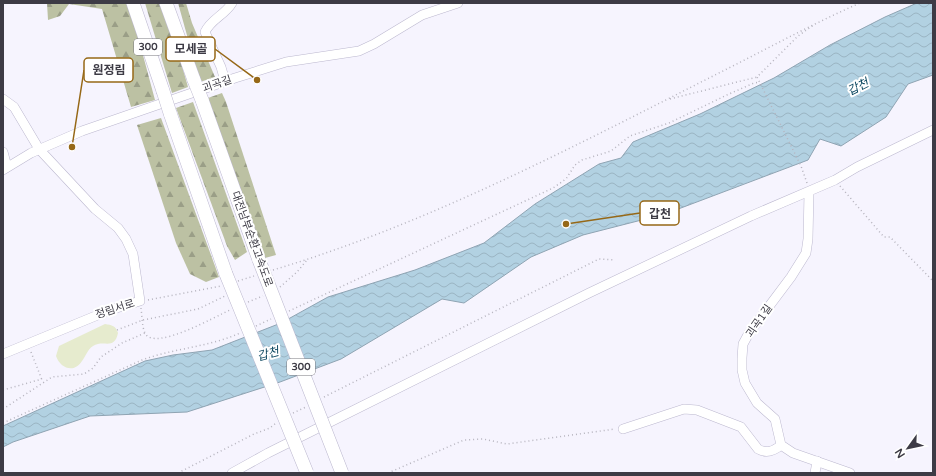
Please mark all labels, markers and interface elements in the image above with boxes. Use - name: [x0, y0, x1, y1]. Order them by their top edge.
- callout: 모세골: [166, 37, 215, 61]
- road number: 300: [134, 39, 162, 55]
- text: 모세골: [174, 42, 208, 56]
- callout: 원정림: [84, 58, 133, 82]
- text: 원정림: [92, 63, 126, 77]
- street label: 괴곡길: [201, 73, 233, 95]
- water label: 갑천: [845, 75, 873, 98]
- street label: 대전남부순환고속도로: [229, 189, 275, 289]
- callout: 갑천: [640, 201, 679, 225]
- text: 갑천: [649, 207, 671, 221]
- street label: 정림서로: [94, 297, 136, 321]
- street label: 괴곡1길: [743, 302, 775, 340]
- water label: 갑천: [256, 344, 282, 364]
- road number: 300: [287, 359, 315, 375]
- north arrow: [888, 428, 928, 468]
- text: N: [892, 446, 908, 460]

